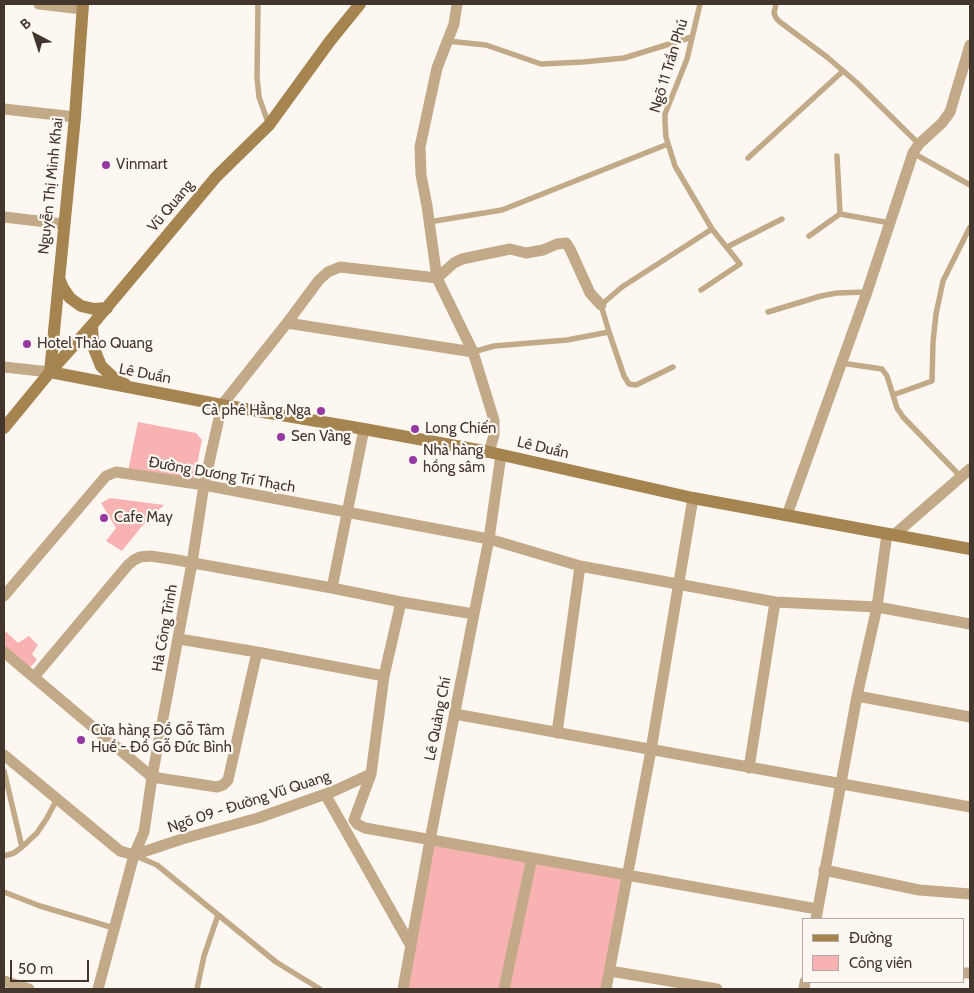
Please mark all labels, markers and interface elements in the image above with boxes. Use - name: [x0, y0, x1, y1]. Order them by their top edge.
- north arrow: [10, 10, 60, 60]
- text: B: [16, 14, 34, 33]
- street label: Ngõ 11 Trần Phú: [646, 17, 692, 115]
- street label: Nguyễn Thị Minh Khai: [35, 117, 67, 255]
- place label: Vinmart: [116, 156, 168, 174]
- marker: Vinmart: [100, 159, 112, 171]
- street label: Vũ Quang: [144, 176, 198, 236]
- place label: Hotel Thảo Quang: [37, 335, 152, 353]
- marker: Hotel Thảo Quang: [21, 338, 33, 350]
- street label: Lê Duẩn: [117, 360, 173, 388]
- place label: Cà phê Hằng Nga: [202, 402, 311, 420]
- marker: Cà phê Hằng Nga: [315, 405, 327, 417]
- place label: Long Chiến: [425, 420, 496, 438]
- marker: Long Chiến: [409, 423, 421, 435]
- place label: Sen Vàng: [291, 428, 351, 446]
- marker: Sen Vàng: [275, 431, 287, 443]
- street label: Lê Duẩn: [515, 433, 571, 463]
- place label: Nhà hàng hồng sâm: [423, 442, 485, 477]
- street label: Đường Dương Trí Thạch: [147, 453, 297, 497]
- marker: Nhà hàng hồng sâm: [407, 454, 419, 466]
- place label: Cafe May: [114, 509, 173, 527]
- marker: Cafe May: [98, 512, 110, 524]
- street label: Hà Công Trình: [148, 583, 182, 673]
- street label: Lê Quảng Chí: [421, 676, 455, 762]
- place label: Cửa hàng Đồ Gỗ Tâm Huề - Đồ Gỗ Đức Bình: [91, 722, 232, 757]
- marker: Cửa hàng Đồ Gỗ Tâm Huề - Đồ Gỗ Đức Bình: [75, 734, 87, 746]
- street label: Ngõ 09 - Đường Vũ Quang: [165, 767, 333, 837]
- legend: [802, 918, 964, 983]
- text: Đường: [849, 929, 892, 947]
- scale bar: [12, 950, 91, 982]
- text: Công viên: [849, 954, 912, 972]
- text: 50 m: [18, 960, 53, 978]

